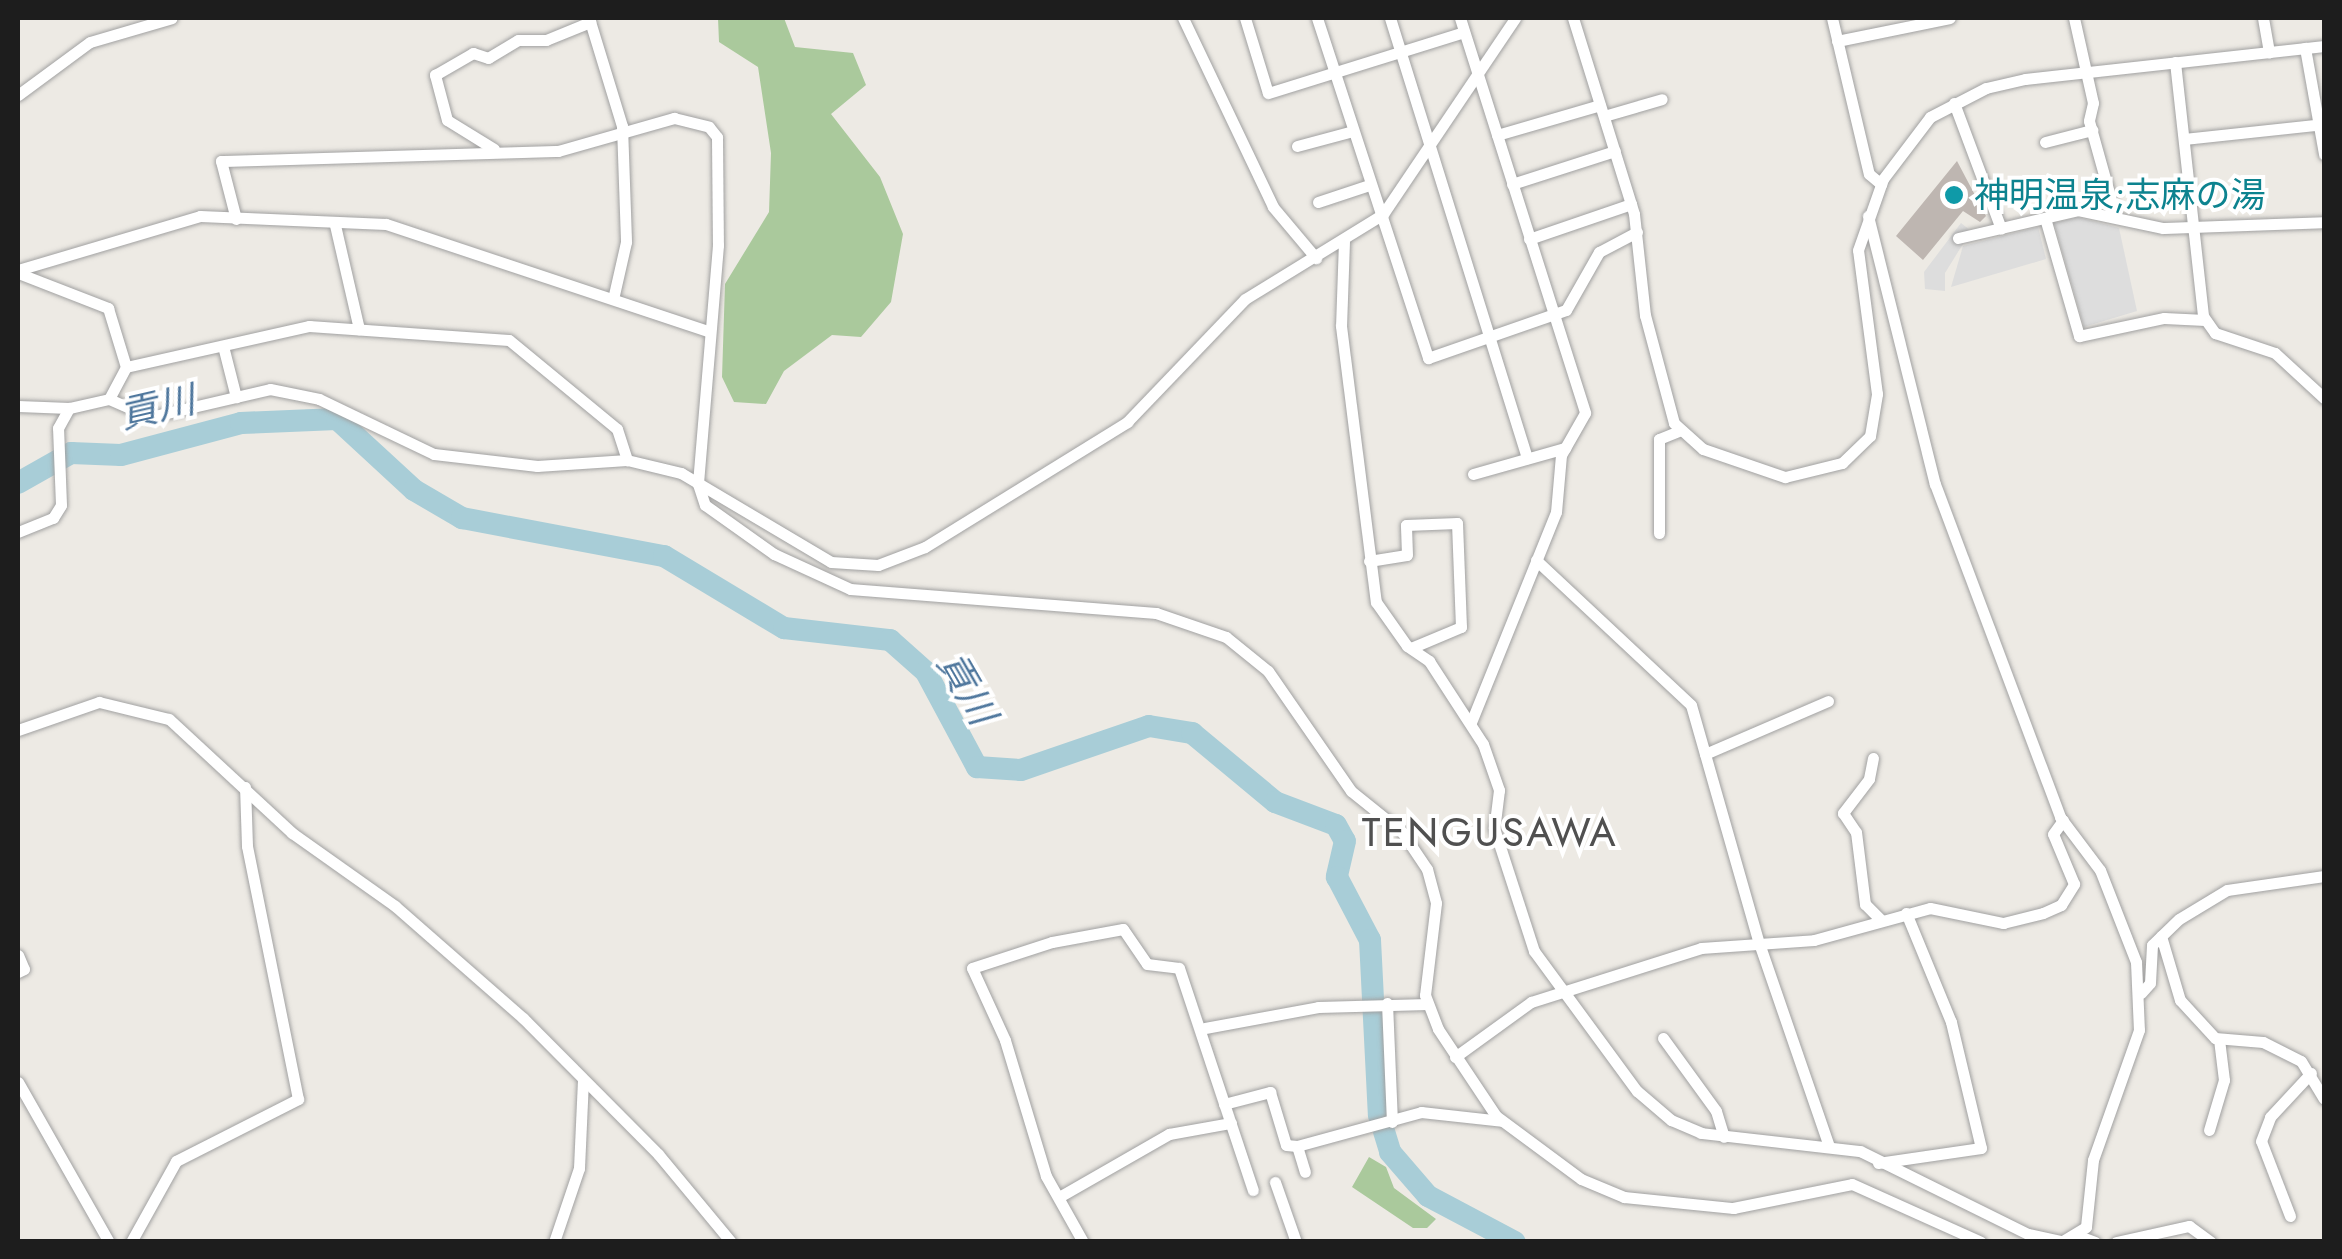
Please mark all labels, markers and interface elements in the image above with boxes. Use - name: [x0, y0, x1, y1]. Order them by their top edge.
- place label: 神明温泉;志麻の湯: [1974, 174, 2266, 216]
- marker: 神明温泉;志麻の湯: [1943, 184, 1965, 206]
- water label: 貢川: [115, 376, 199, 438]
- water label: 貢川: [928, 644, 1006, 732]
- district label: TENGUSAWA: [1362, 808, 1618, 856]

